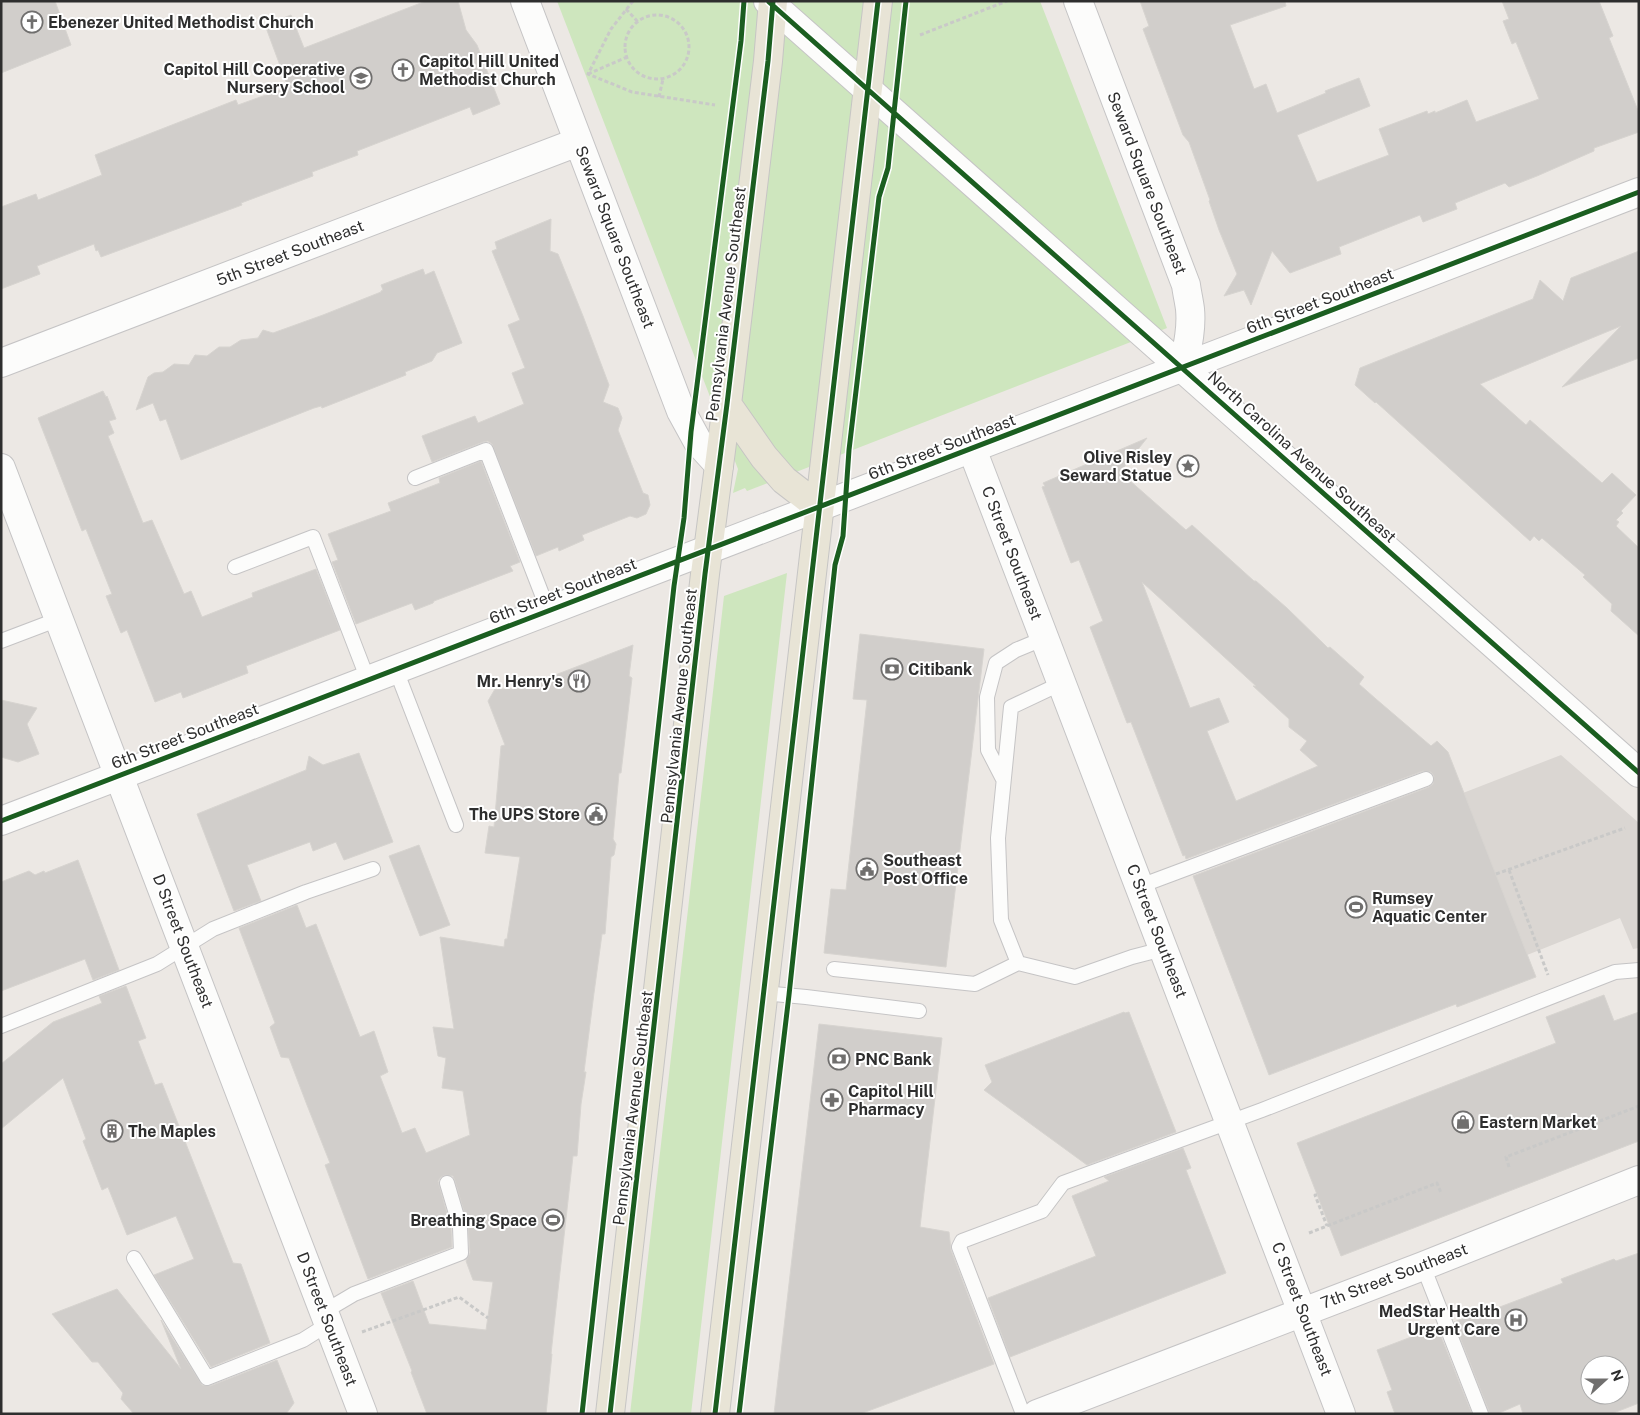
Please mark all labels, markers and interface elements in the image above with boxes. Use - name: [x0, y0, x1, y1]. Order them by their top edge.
- church icon: Ebenezer United Methodist Church: [20, 10, 44, 34]
- place label: Ebenezer United Methodist Church: [48, 13, 314, 32]
- place label: Capitol Hill United Methodist Church: [419, 52, 559, 89]
- church icon: Capitol Hill United Methodist Church: [391, 58, 415, 82]
- place label: Capitol Hill Cooperative Nursery School: [163, 60, 345, 97]
- school or university icon: Capitol Hill Cooperative Nursery School: [349, 66, 373, 90]
- street label: Seward Square Southeast: [1103, 89, 1191, 277]
- street label: Seward Square Southeast: [571, 143, 659, 331]
- street label: Pennsylvania Avenue Southeast: [702, 186, 750, 422]
- street label: 5th Street Southeast: [214, 216, 366, 290]
- street label: 6th Street Southeast: [1244, 264, 1396, 338]
- street label: North Carolina Avenue Southeast: [1204, 367, 1400, 547]
- street label: 6th Street Southeast: [866, 410, 1018, 484]
- place label: Olive Risley Seward Statue: [1059, 448, 1172, 485]
- place icon: Olive Risley Seward Statue: [1176, 454, 1200, 478]
- street label: C Street Southeast: [978, 483, 1046, 623]
- street label: 6th Street Southeast: [487, 554, 639, 628]
- street label: Pennsylvania Avenue Southeast: [657, 587, 701, 825]
- bank icon: Citibank: [880, 657, 904, 681]
- place label: Citibank: [908, 660, 972, 679]
- restaurant icon: Mr. Henry's: [567, 669, 591, 693]
- place label: Mr. Henry's: [476, 672, 563, 691]
- street label: 6th Street Southeast: [109, 699, 261, 773]
- public building icon: The UPS Store: [584, 802, 608, 826]
- place label: The UPS Store: [469, 805, 580, 824]
- place label: Southeast Post Office: [883, 851, 968, 888]
- public building icon: Southeast Post Office: [855, 857, 879, 881]
- street label: C Street Southeast: [1123, 861, 1191, 1001]
- street label: D Street Southeast: [149, 871, 217, 1011]
- place label: Rumsey Aquatic Center: [1372, 889, 1487, 926]
- sports icon: Rumsey Aquatic Center: [1344, 895, 1368, 919]
- street label: Pennsylvania Avenue Southeast: [609, 990, 657, 1226]
- bank icon: PNC Bank: [827, 1047, 851, 1071]
- place label: PNC Bank: [855, 1050, 932, 1069]
- place label: Capitol Hill Pharmacy: [848, 1082, 934, 1119]
- pharmacy icon: Capitol Hill Pharmacy: [820, 1088, 844, 1112]
- shop icon: Eastern Market: [1451, 1110, 1475, 1134]
- place label: Eastern Market: [1479, 1113, 1597, 1132]
- building icon: The Maples: [100, 1119, 124, 1143]
- place label: The Maples: [128, 1122, 216, 1141]
- sports icon: Breathing Space: [541, 1208, 565, 1232]
- place label: Breathing Space: [410, 1211, 537, 1230]
- street label: C Street Southeast: [1268, 1239, 1336, 1379]
- street label: 7th Street Southeast: [1318, 1239, 1470, 1313]
- street label: D Street Southeast: [293, 1249, 361, 1389]
- place label: MedStar Health Urgent Care: [1379, 1302, 1500, 1339]
- hospital icon: MedStar Health Urgent Care: [1504, 1308, 1528, 1332]
- north arrow: [1580, 1355, 1630, 1405]
- text: N: [1608, 1367, 1627, 1383]

